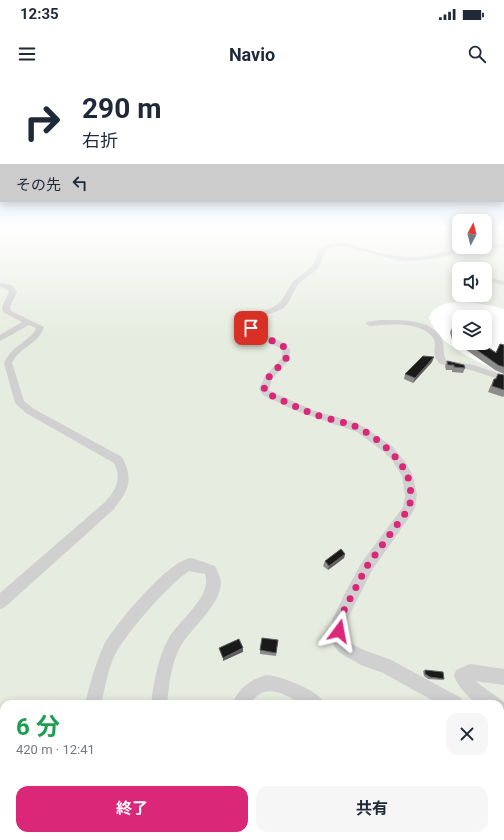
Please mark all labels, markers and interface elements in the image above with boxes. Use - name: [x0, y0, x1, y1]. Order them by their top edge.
- text: 12:35: [20, 5, 59, 23]
- icon: menu: [16, 43, 38, 65]
- icon: search: [466, 43, 488, 65]
- text: Navio: [229, 44, 275, 65]
- text: 290 m: [82, 92, 161, 125]
- icon: right: [16, 96, 68, 148]
- text: 右折: [82, 130, 118, 151]
- icon: left: [69, 172, 91, 194]
- text: その先: [16, 176, 61, 194]
- north arrow: [452, 214, 492, 254]
- map controls: [452, 214, 492, 350]
- button: sound: [452, 262, 492, 302]
- button: layers: [452, 310, 492, 350]
- pin: [234, 311, 268, 345]
- icon: arrive: [240, 317, 262, 339]
- position arrow: [318, 610, 360, 652]
- text: 6 分: [16, 713, 60, 741]
- button: close: [446, 713, 488, 755]
- text: 420 m · 12:41: [16, 742, 95, 757]
- button: 終了: [16, 786, 248, 832]
- button: 共有: [256, 786, 488, 832]

